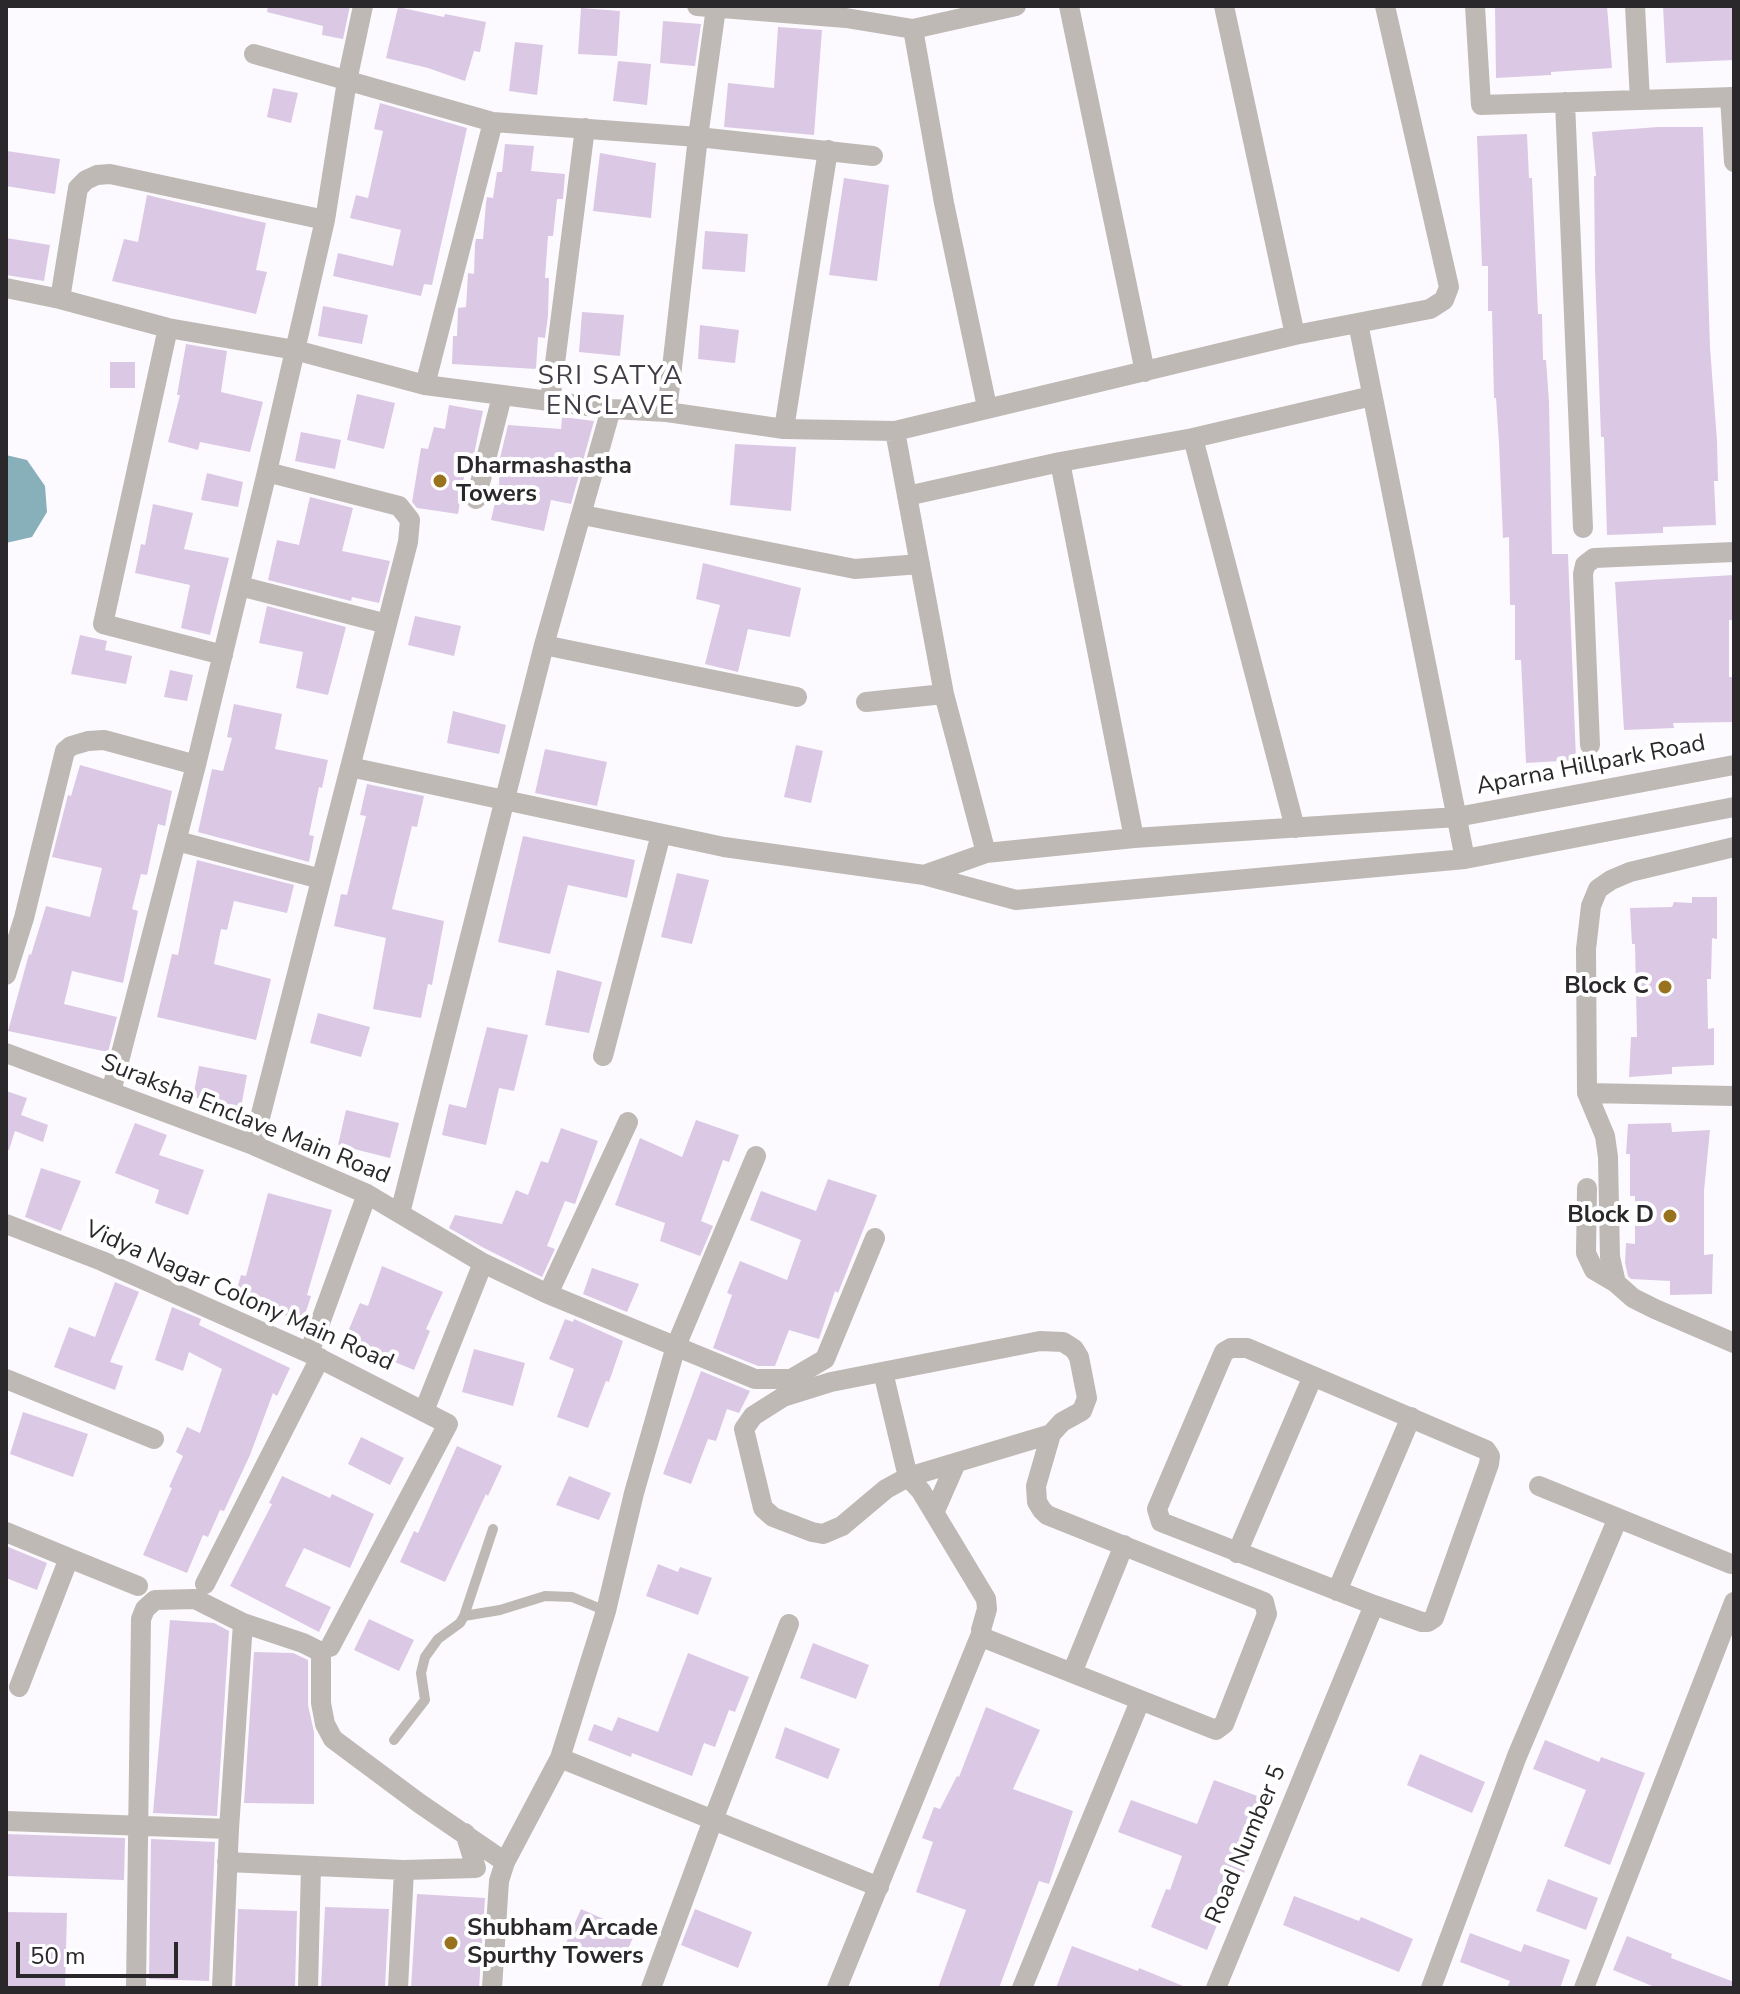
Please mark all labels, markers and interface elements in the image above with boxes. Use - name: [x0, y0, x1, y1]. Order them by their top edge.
- district label: SRI SATYA ENCLAVE: [538, 362, 684, 424]
- place label: Dharmashastha Towers: [456, 453, 632, 509]
- marker: Dharmashastha Towers: [431, 472, 449, 490]
- street label: Aparna Hillpark Road: [1474, 730, 1708, 802]
- place label: Block C: [1564, 973, 1649, 1001]
- marker: Block C: [1656, 978, 1674, 996]
- street label: Suraksha Enclave Main Road: [96, 1049, 394, 1191]
- place label: Block D: [1567, 1202, 1654, 1230]
- marker: Block D: [1661, 1207, 1679, 1225]
- street label: Vidya Nagar Colony Main Road: [80, 1216, 398, 1378]
- street label: Road Number 5: [1201, 1761, 1293, 1929]
- place label: Shubham Arcade Spurthy Towers: [467, 1915, 658, 1971]
- scale bar: [20, 1926, 182, 1976]
- marker: Shubham Arcade Spurthy Towers: [442, 1934, 460, 1952]
- text: 50 m: [30, 1940, 86, 1972]

